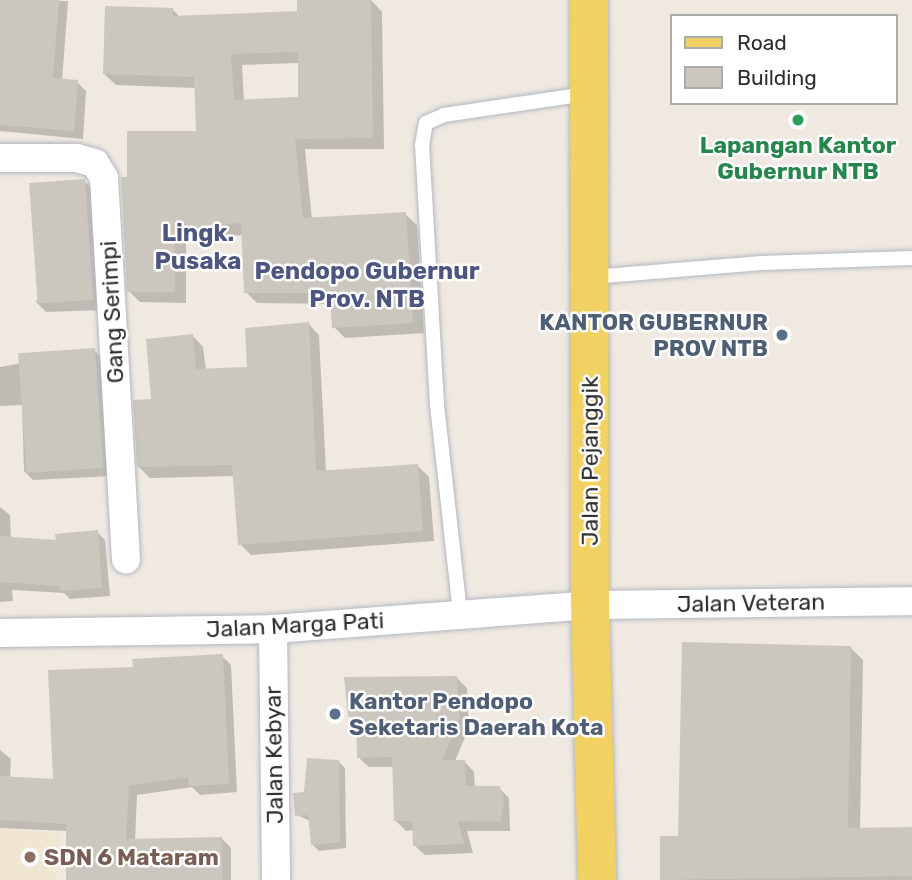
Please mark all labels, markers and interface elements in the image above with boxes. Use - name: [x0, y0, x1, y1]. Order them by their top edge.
- legend: [670, 14, 898, 105]
- text: Road: [737, 30, 787, 55]
- text: Building: [737, 65, 817, 90]
- marker: Lapangan Kantor Gubernur NTB: [790, 112, 806, 128]
- place label: Lapangan Kantor Gubernur NTB: [700, 131, 896, 185]
- district label: Lingk. Pusaka: [155, 220, 241, 276]
- street label: Gang Serimpi: [94, 240, 130, 384]
- district label: Pendopo Gubernur Prov. NTB: [254, 258, 480, 314]
- place label: KANTOR GUBERNUR PROV NTB: [539, 308, 768, 362]
- marker: KANTOR GUBERNUR PROV NTB: [774, 327, 790, 343]
- street label: Jalan Pejanggik: [576, 376, 604, 546]
- street label: Jalan Veteran: [676, 588, 826, 618]
- street label: Jalan Marga Pati: [205, 607, 385, 643]
- street label: Jalan Kebyar: [259, 686, 289, 824]
- place label: Kantor Pendopo Seketaris Daerah Kota: [349, 687, 604, 741]
- marker: Kantor Pendopo Seketaris Daerah Kota: [327, 706, 343, 722]
- place label: SDN 6 Mataram: [44, 843, 219, 871]
- marker: SDN 6 Mataram: [22, 849, 38, 865]

